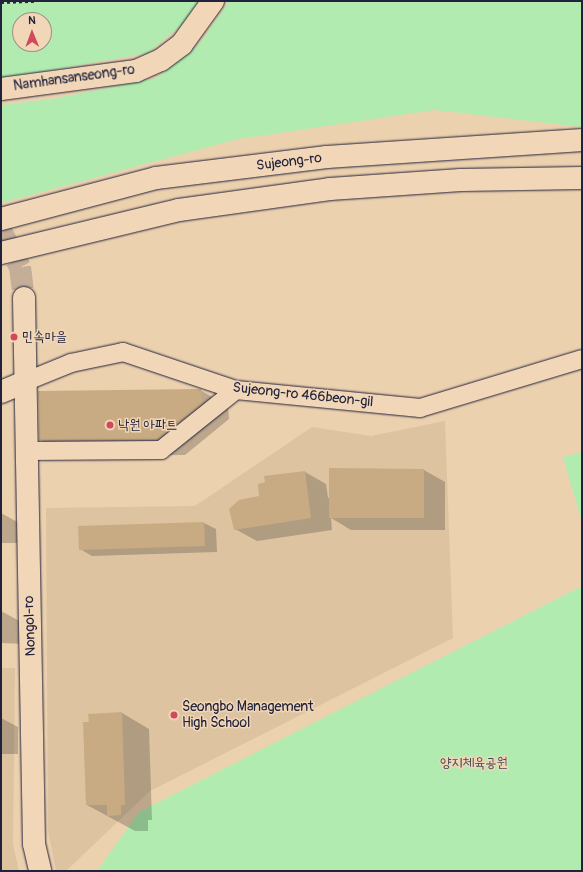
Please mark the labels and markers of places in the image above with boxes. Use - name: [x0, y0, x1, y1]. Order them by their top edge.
- place label: 민속마을: [22, 329, 67, 345]
- marker: 민속마을: [9, 332, 19, 342]
- place label: 낙원 아파트: [118, 417, 177, 433]
- marker: 낙원 아파트: [105, 420, 115, 430]
- place label: Seongbo Management High School: [182, 699, 314, 732]
- marker: Seongbo Management High School: [169, 710, 179, 720]

